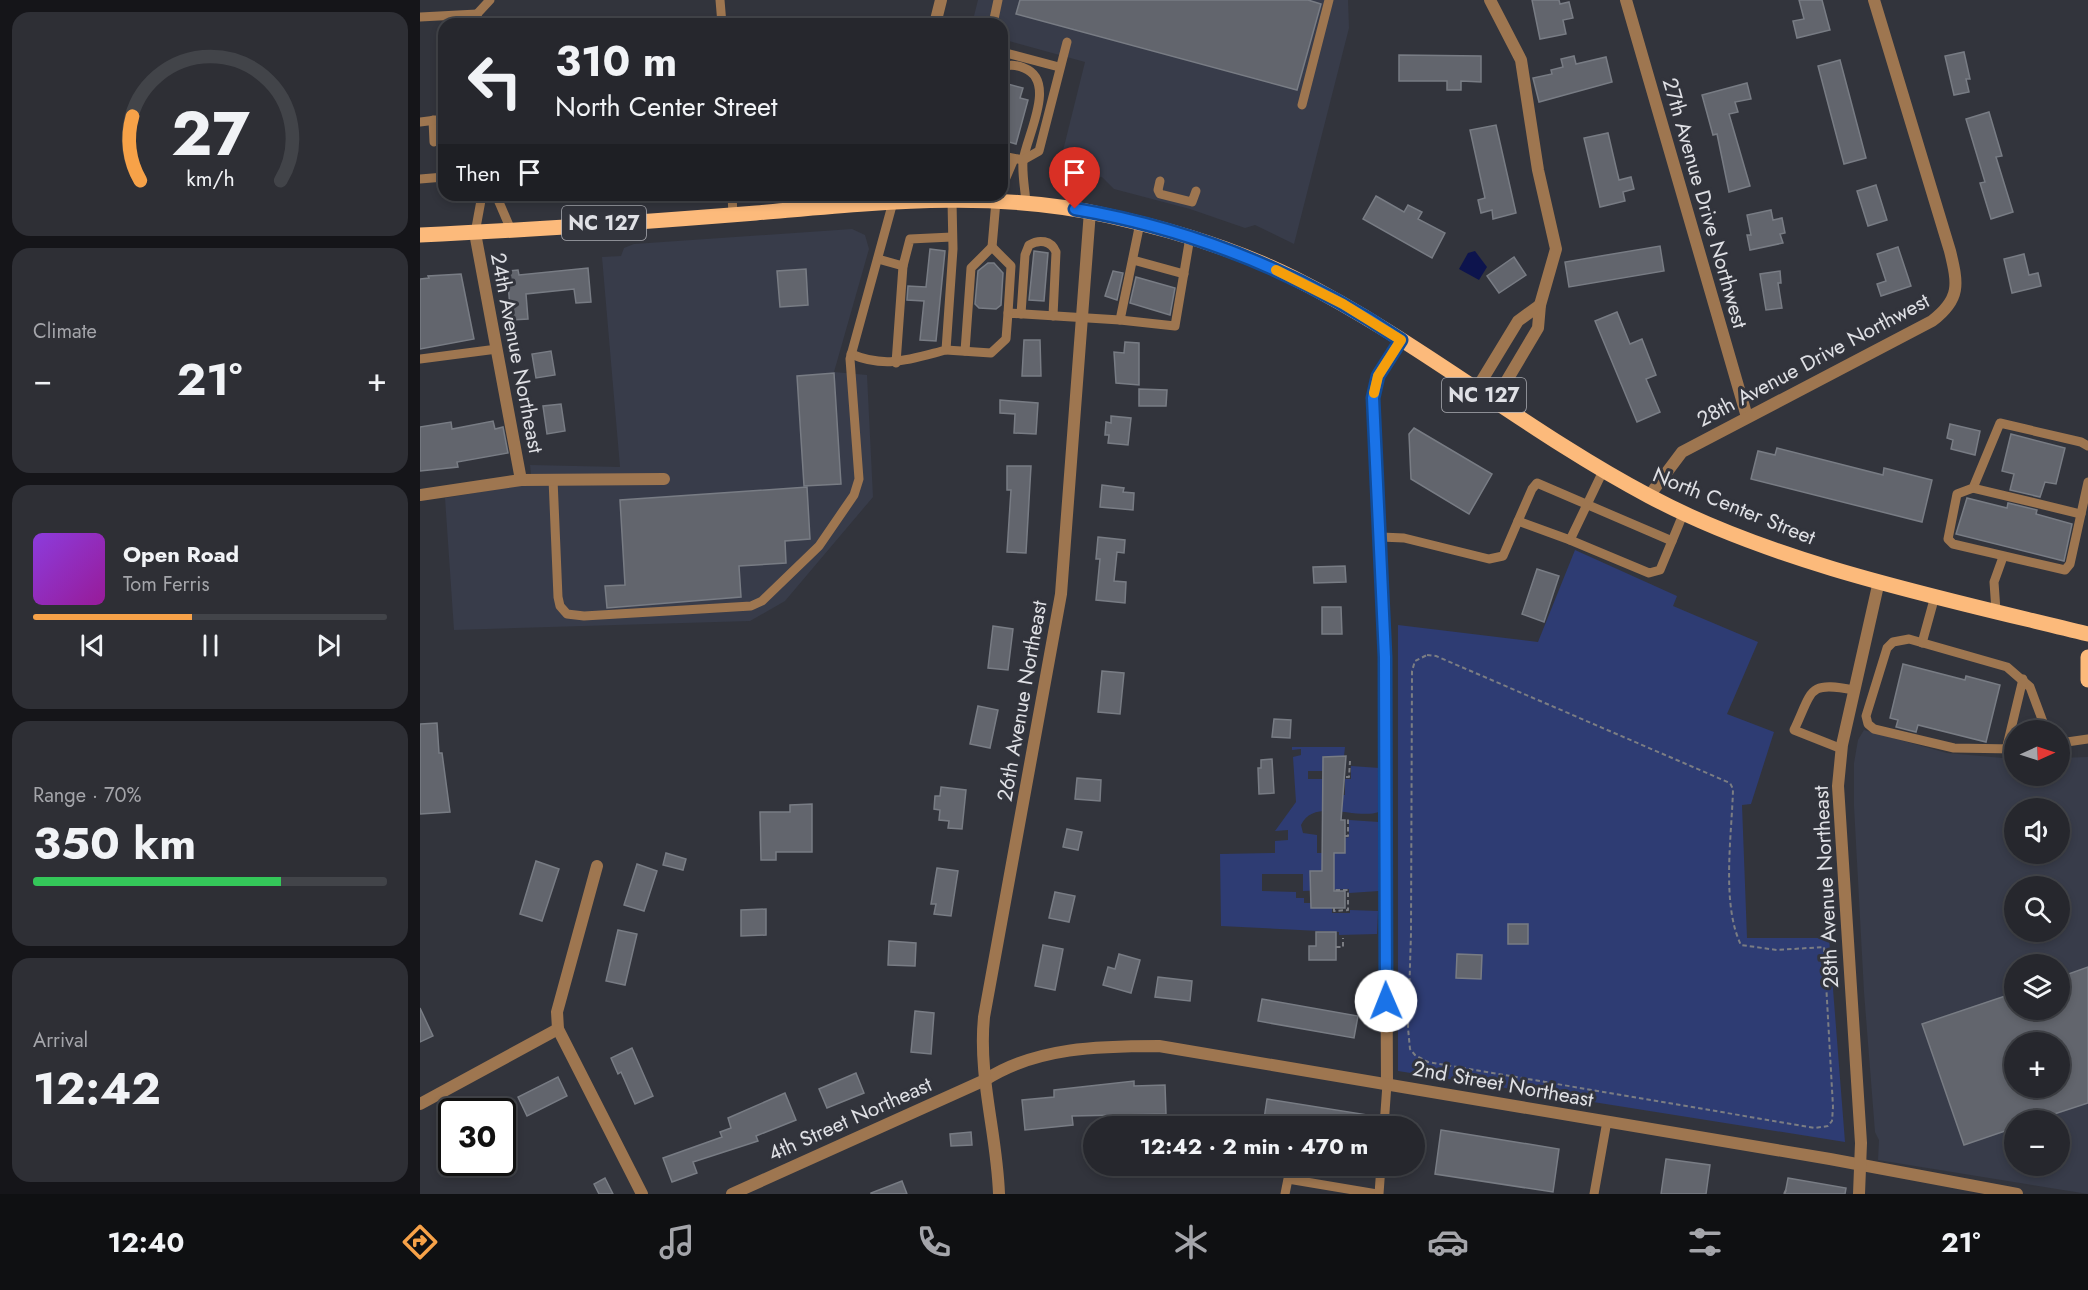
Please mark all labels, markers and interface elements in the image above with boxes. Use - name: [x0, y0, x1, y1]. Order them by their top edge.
- text: 310 m: [555, 31, 677, 92]
- icon: left: [456, 42, 534, 120]
- street label: 27th Avenue Drive Northwest: [1655, 74, 1755, 332]
- text: North Center Street: [555, 87, 777, 126]
- text: 27: [171, 88, 250, 178]
- pin: [1049, 147, 1100, 209]
- icon: arrive: [513, 156, 546, 189]
- icon: arrive: [1058, 156, 1091, 189]
- text: Then: [456, 157, 501, 189]
- text: km/h: [186, 164, 234, 195]
- road number: NC 127: [562, 206, 646, 240]
- street label: 24th Avenue Northeast: [483, 250, 551, 456]
- street label: 28th Avenue Drive Northwest: [1691, 286, 1935, 434]
- text: Climate: [33, 317, 97, 346]
- text: 21°: [177, 347, 242, 412]
- text: −: [33, 356, 52, 403]
- text: +: [367, 356, 387, 403]
- road number: NC 127: [1442, 378, 1526, 412]
- street label: North Center Street: [1648, 460, 1820, 552]
- text: Open Road: [123, 538, 239, 570]
- text: Tom Ferris: [123, 570, 210, 599]
- street label: 26th Avenue Northeast: [990, 598, 1054, 804]
- icon: previous: [76, 629, 109, 662]
- icon: pause: [194, 629, 227, 662]
- icon: next: [312, 629, 345, 662]
- north arrow: [2004, 720, 2070, 786]
- map controls: [2004, 720, 2070, 1176]
- text: Range · 70%: [33, 781, 142, 810]
- street label: 28th Avenue Northeast: [1806, 785, 1846, 989]
- button: sound: [2004, 798, 2070, 864]
- text: 350 km: [33, 811, 196, 876]
- button: search: [2004, 876, 2070, 942]
- button: layers: [2004, 954, 2070, 1020]
- position arrow: [1354, 969, 1418, 1033]
- text: Arrival: [33, 1026, 88, 1055]
- button: +: [2004, 1032, 2070, 1098]
- street label: 2nd Street Northeast: [1410, 1053, 1596, 1115]
- text: 12:42: [33, 1056, 161, 1121]
- street label: 4th Street Northeast: [763, 1069, 937, 1169]
- speed limit sign: 30: [438, 1098, 516, 1176]
- button: −: [2004, 1110, 2070, 1176]
- text: 12:42 · 2 min · 470 m: [1140, 1130, 1368, 1162]
- icon: directions: [399, 1221, 441, 1263]
- icon: music: [656, 1221, 698, 1263]
- icon: phone: [913, 1221, 955, 1263]
- icon: climate: [1170, 1221, 1212, 1263]
- icon: car: [1427, 1221, 1469, 1263]
- icon: filters: [1684, 1221, 1726, 1263]
- text: 12:40: [107, 1223, 184, 1262]
- text: 21°: [1941, 1223, 1981, 1262]

